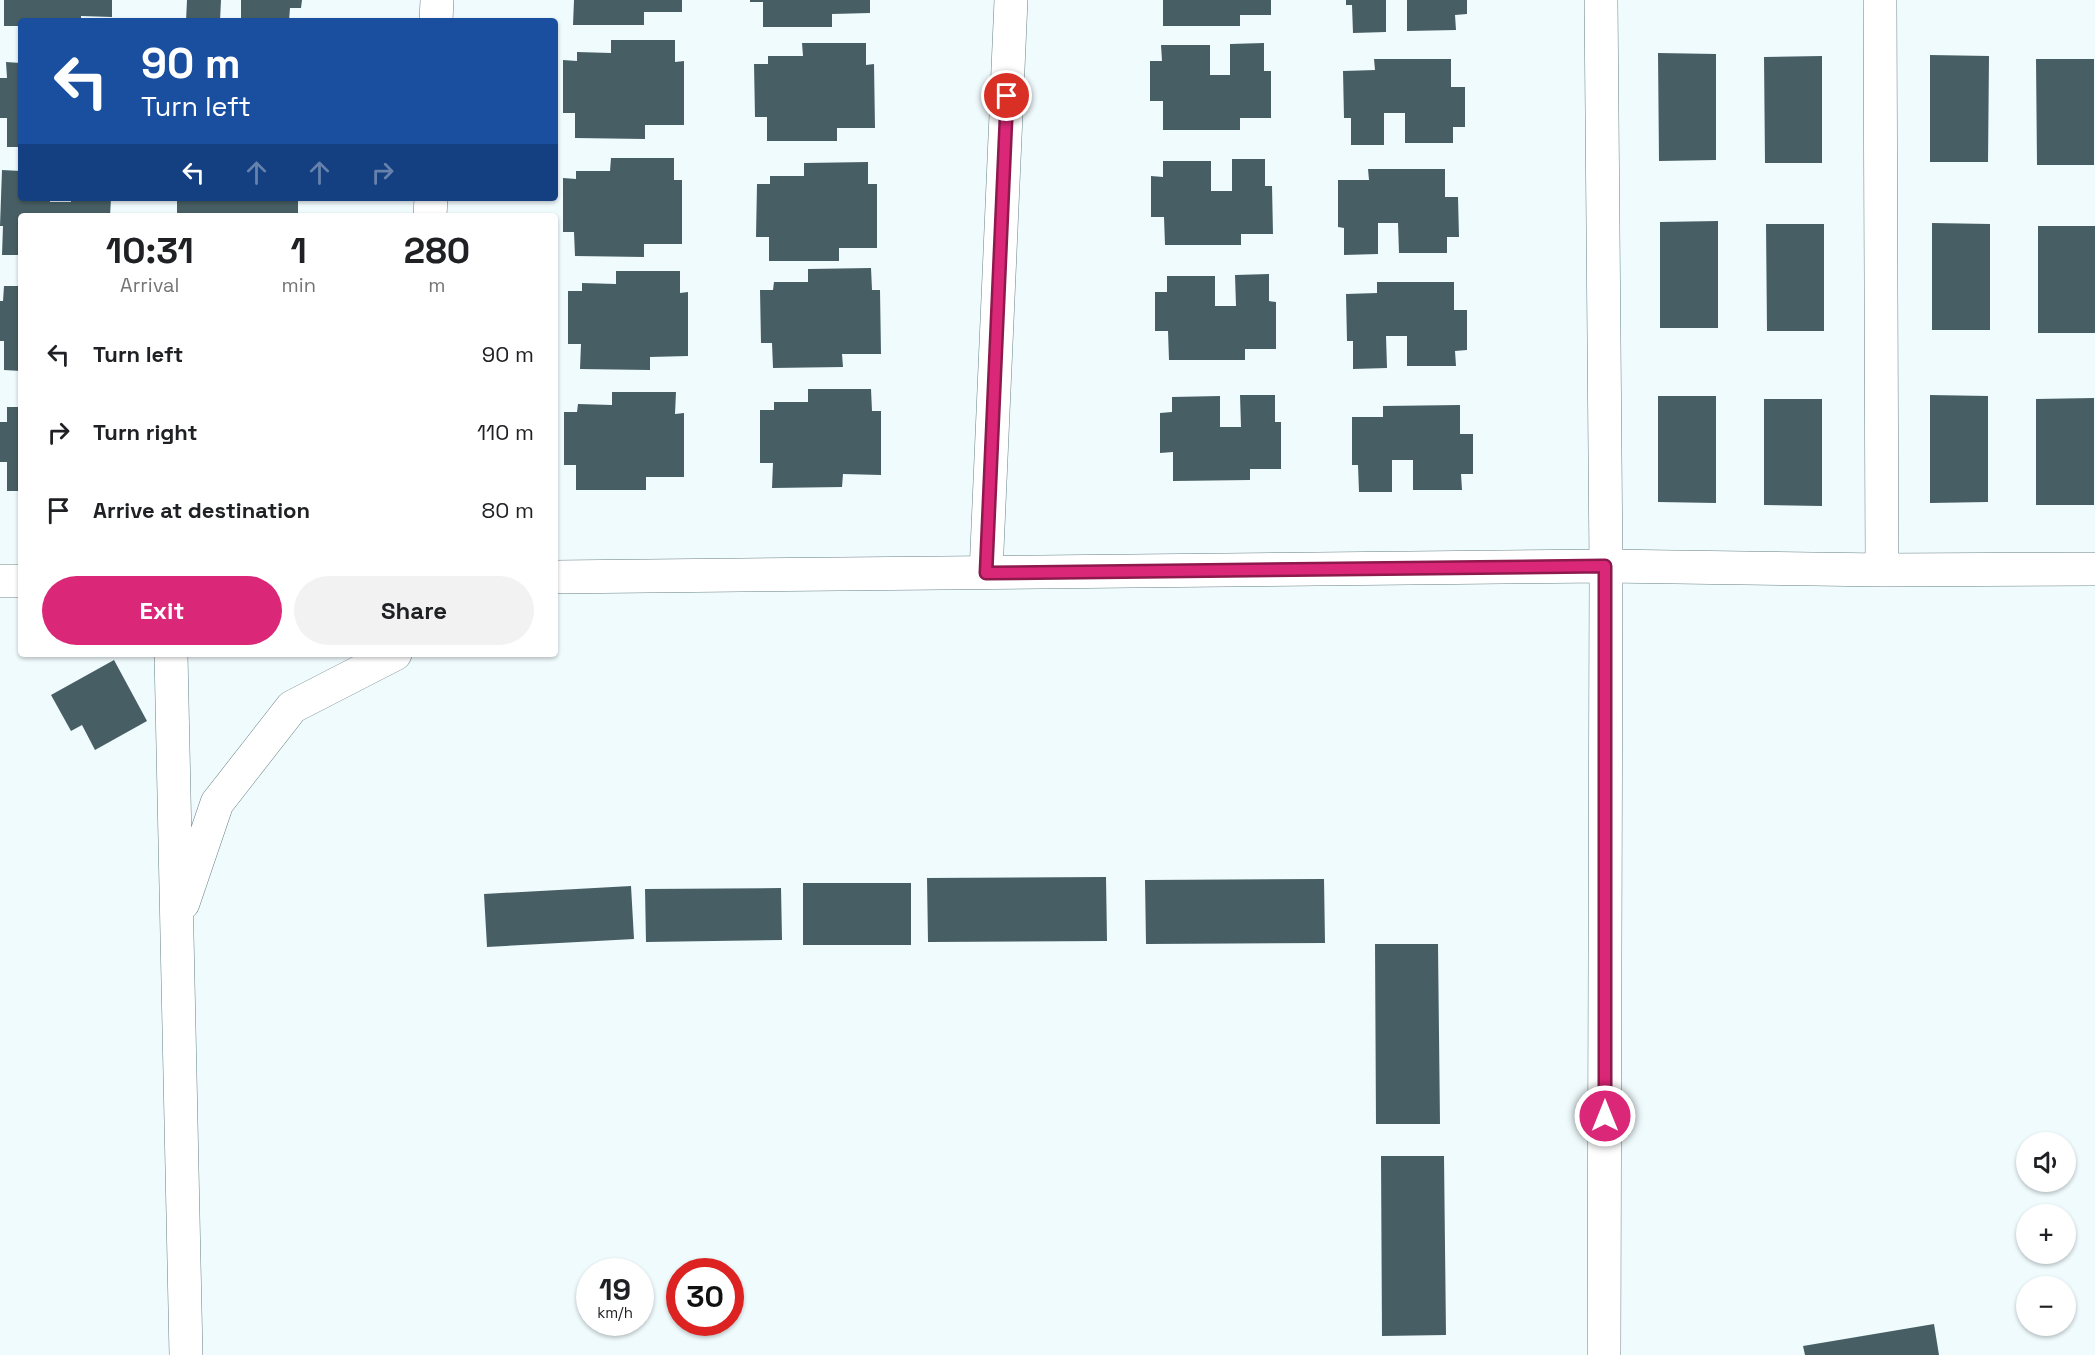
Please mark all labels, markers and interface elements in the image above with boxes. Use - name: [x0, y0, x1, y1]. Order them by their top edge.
- text: 90 m: [141, 37, 241, 90]
- icon: left: [42, 42, 120, 120]
- pin: [981, 70, 1032, 121]
- icon: arrive: [990, 79, 1023, 112]
- text: Turn left: [141, 89, 251, 124]
- icon: left: [177, 156, 210, 189]
- icon: ahead: [240, 156, 273, 189]
- icon: ahead: [303, 156, 336, 189]
- icon: right: [366, 156, 399, 189]
- text: 10:31: [106, 228, 194, 274]
- text: 1: [291, 228, 307, 274]
- text: 280: [404, 228, 470, 274]
- text: Arrival: [120, 272, 180, 298]
- text: min: [282, 272, 316, 298]
- text: m: [428, 272, 446, 298]
- icon: left: [42, 338, 75, 371]
- text: Turn left: [93, 340, 183, 368]
- text: 90 m: [482, 340, 534, 368]
- icon: right: [42, 416, 75, 449]
- text: Turn right: [93, 418, 198, 446]
- text: 110 m: [477, 418, 534, 446]
- icon: arrive: [42, 494, 75, 527]
- text: Arrive at destination: [93, 496, 310, 524]
- text: 80 m: [482, 496, 534, 524]
- button: Exit: [42, 576, 282, 645]
- button: Share: [294, 576, 534, 645]
- position arrow: [1573, 1084, 1637, 1148]
- map controls: [2016, 1132, 2076, 1336]
- button: sound: [2016, 1132, 2076, 1192]
- button: +: [2016, 1204, 2076, 1264]
- speed limit sign: 30: [666, 1258, 744, 1336]
- text: 19: [599, 1270, 631, 1309]
- button: −: [2016, 1276, 2076, 1336]
- text: km/h: [597, 1303, 633, 1322]

